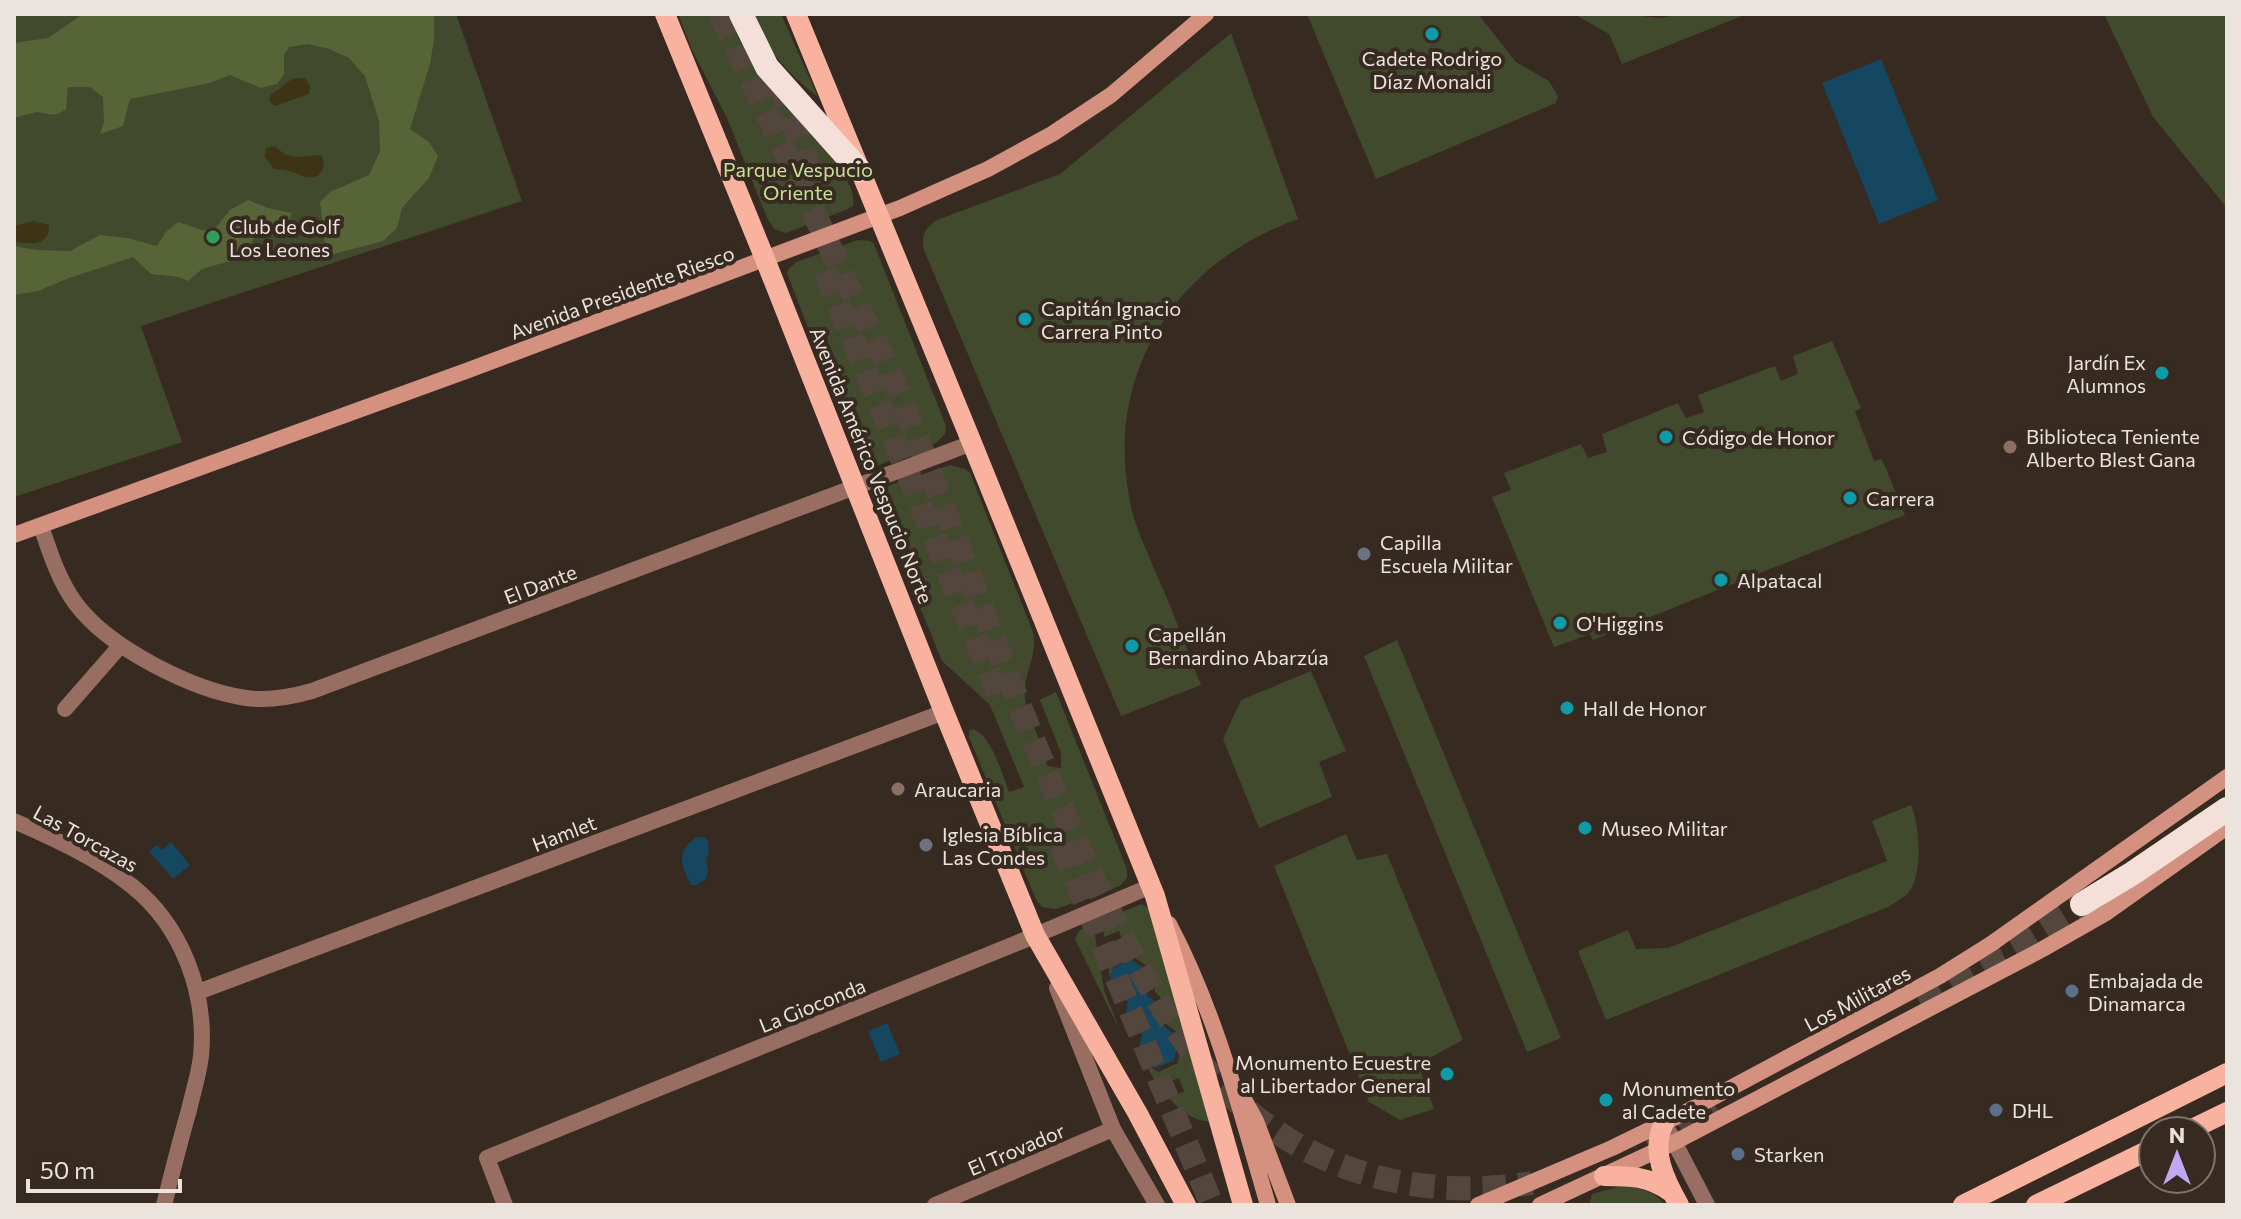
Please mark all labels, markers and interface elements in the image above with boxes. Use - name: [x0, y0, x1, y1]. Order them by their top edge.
- marker: Cadete Rodrigo Díaz Monaldi: [1423, 25, 1441, 43]
- place label: Cadete Rodrigo Díaz Monaldi: [1362, 46, 1502, 93]
- park label: Parque Vespucio Oriente: [723, 157, 873, 204]
- place label: Club de Golf Los Leones: [229, 214, 340, 261]
- marker: Club de Golf Los Leones: [204, 228, 222, 246]
- street label: Avenida Presidente Riesco: [507, 240, 737, 344]
- place label: Capitán Ignacio Carrera Pinto: [1041, 296, 1181, 343]
- marker: Capitán Ignacio Carrera Pinto: [1016, 310, 1034, 328]
- street label: Avenida Américo Vespucio Norte: [805, 323, 939, 607]
- place label: Jardín Ex Alumnos: [2066, 350, 2146, 397]
- marker: Jardín Ex Alumnos: [2153, 364, 2171, 382]
- place label: Biblioteca Teniente Alberto Blest Gana: [2026, 424, 2200, 471]
- place label: Código de Honor: [1682, 425, 1835, 449]
- marker: Código de Honor: [1657, 428, 1675, 446]
- marker: Biblioteca Teniente Alberto Blest Gana: [2001, 438, 2019, 456]
- place label: Carrera: [1866, 486, 1935, 510]
- marker: Carrera: [1841, 489, 1859, 507]
- place label: Capilla Escuela Militar: [1380, 530, 1513, 577]
- marker: Capilla Escuela Militar: [1355, 545, 1373, 563]
- street label: El Dante: [500, 559, 580, 609]
- place label: Alpatacal: [1737, 568, 1822, 592]
- marker: Alpatacal: [1712, 571, 1730, 589]
- place label: O'Higgins: [1576, 611, 1664, 635]
- marker: O'Higgins: [1551, 614, 1569, 632]
- place label: Capellán Bernardino Abarzúa: [1148, 622, 1329, 669]
- marker: Capellán Bernardino Abarzúa: [1123, 637, 1141, 655]
- place label: Hall de Honor: [1583, 696, 1707, 720]
- marker: Hall de Honor: [1558, 699, 1576, 717]
- place label: Araucaria: [914, 777, 1001, 801]
- marker: Araucaria: [889, 780, 907, 798]
- street label: Las Torcazas: [30, 799, 142, 877]
- street label: Hamlet: [529, 810, 599, 856]
- place label: Museo Militar: [1601, 816, 1728, 840]
- marker: Museo Militar: [1576, 819, 1594, 837]
- place label: Iglesia Bíblica Las Condes: [942, 822, 1063, 869]
- marker: Iglesia Bíblica Las Condes: [917, 836, 935, 854]
- street label: Los Militares: [1800, 960, 1914, 1036]
- place label: Embajada de Dinamarca: [2088, 968, 2203, 1015]
- street label: La Gioconda: [755, 973, 869, 1037]
- marker: Embajada de Dinamarca: [2063, 982, 2081, 1000]
- place label: Monumento Ecuestre al Libertador General: [1235, 1050, 1431, 1097]
- marker: Monumento Ecuestre al Libertador General: [1438, 1065, 1456, 1083]
- place label: Monumento al Cadete: [1622, 1076, 1735, 1123]
- marker: Monumento al Cadete: [1597, 1091, 1615, 1109]
- place label: DHL: [2012, 1098, 2053, 1122]
- marker: DHL: [1987, 1101, 2005, 1119]
- north arrow: [2137, 1115, 2217, 1195]
- street label: El Trovador: [964, 1118, 1068, 1180]
- text: N: [2169, 1121, 2185, 1148]
- place label: Starken: [1754, 1142, 1825, 1166]
- scale bar: [28, 1143, 180, 1193]
- marker: Starken: [1729, 1145, 1747, 1163]
- text: 50 m: [40, 1155, 95, 1184]

